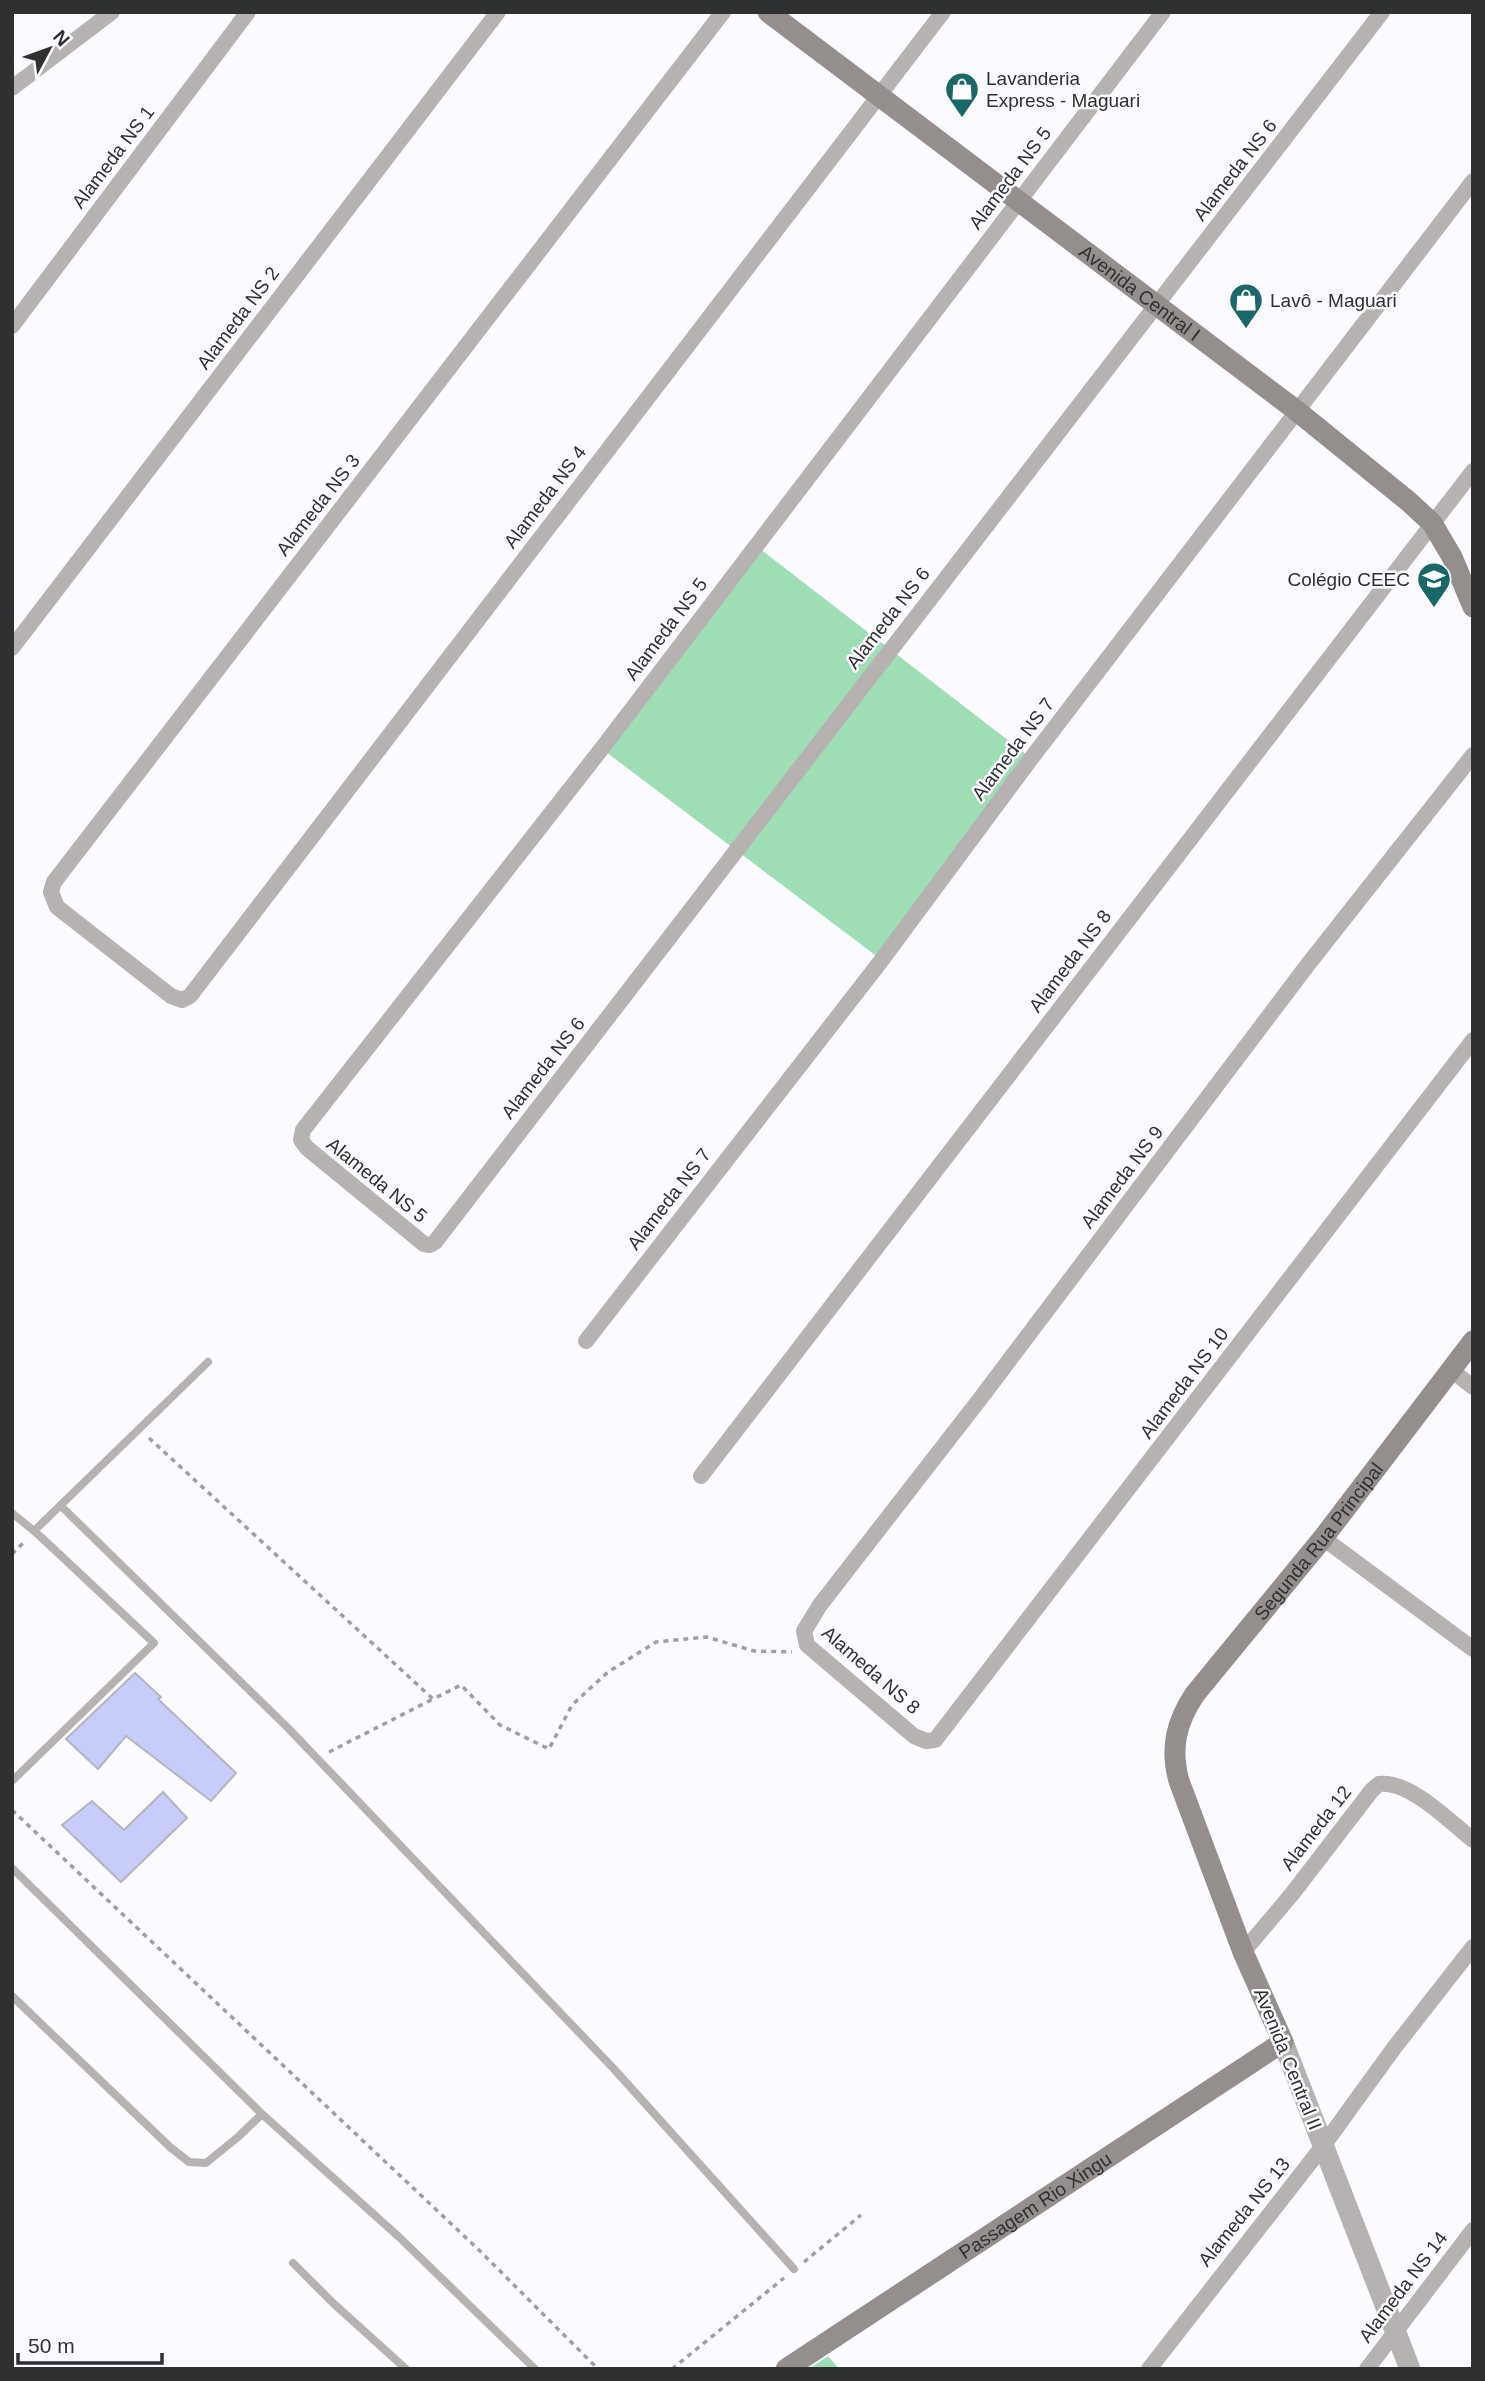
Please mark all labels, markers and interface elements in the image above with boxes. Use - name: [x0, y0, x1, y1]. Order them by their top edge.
- north arrow: [14, 14, 84, 84]
- text: N: [49, 26, 74, 50]
- place label: Lavanderia Express - Maguari: [986, 68, 1140, 111]
- shop icon: Lavanderia Express - Maguari: [943, 70, 981, 119]
- street label: Alameda NS 1: [68, 102, 158, 212]
- street label: Alameda NS 6: [1189, 115, 1281, 225]
- street label: Alameda NS 5: [965, 123, 1055, 233]
- street label: Avenida Central I: [1076, 240, 1204, 345]
- street label: Alameda NS 2: [193, 263, 283, 373]
- shop icon: Lavô - Maguari: [1227, 281, 1265, 330]
- place label: Lavô - Maguari: [1270, 290, 1397, 311]
- street label: Alameda NS 4: [500, 441, 591, 552]
- street label: Alameda NS 3: [272, 450, 364, 560]
- school or university icon: Colégio CEEC: [1415, 560, 1453, 609]
- street label: Alameda NS 6: [842, 563, 934, 673]
- place label: Colégio CEEC: [1288, 569, 1410, 590]
- street label: Alameda NS 5: [621, 574, 711, 684]
- street label: Alameda NS 7: [968, 694, 1058, 804]
- street label: Alameda NS 8: [1025, 906, 1115, 1016]
- street label: Alameda NS 6: [497, 1013, 589, 1123]
- street label: Alameda NS 9: [1077, 1122, 1167, 1232]
- street label: Alameda NS 5: [323, 1133, 431, 1227]
- street label: Alameda NS 7: [623, 1144, 715, 1254]
- street label: Alameda NS 10: [1136, 1324, 1232, 1442]
- street label: Segunda Rua Principal: [1250, 1459, 1387, 1624]
- street label: Alameda NS 8: [818, 1622, 924, 1718]
- street label: Alameda 12: [1277, 1782, 1355, 1874]
- street label: Avenida Central II: [1250, 1985, 1326, 2133]
- street label: Passagem Rio Xingu: [955, 2148, 1115, 2263]
- street label: Alameda NS 13: [1194, 2154, 1294, 2270]
- street label: Alameda NS 14: [1355, 2227, 1452, 2346]
- scale bar: [18, 2322, 161, 2366]
- text: 50 m: [28, 2334, 75, 2357]

